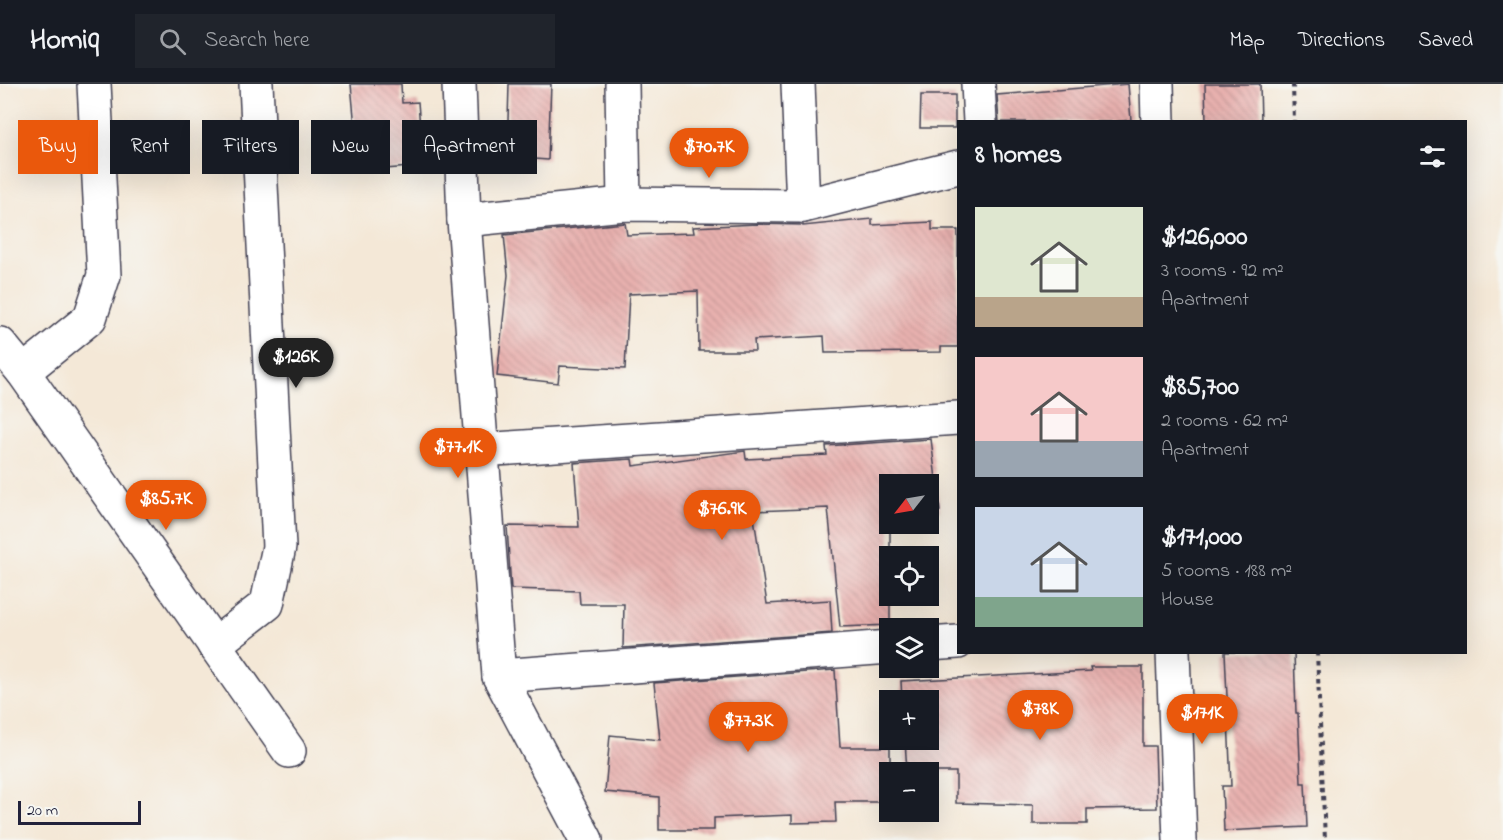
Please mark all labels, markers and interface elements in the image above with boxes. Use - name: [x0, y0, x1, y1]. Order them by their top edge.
- search box: [135, 14, 555, 68]
- text: Homiq: [30, 21, 99, 62]
- icon: search: [156, 25, 189, 58]
- text: Search here: [204, 25, 310, 57]
- text: Map: [1229, 26, 1265, 56]
- text: Directions: [1298, 26, 1385, 56]
- text: Saved: [1418, 26, 1473, 56]
- chip: Buy: [18, 120, 98, 174]
- chip: Rent: [110, 120, 190, 174]
- chip: Filters: [202, 120, 299, 174]
- chip: New: [311, 120, 390, 174]
- chip: Apartment: [402, 120, 537, 174]
- pin: $70.7K: [660, 128, 758, 179]
- text: $70.7K: [684, 133, 735, 162]
- text: 8 homes: [975, 137, 1062, 175]
- icon: filters: [1416, 140, 1449, 173]
- text: $126,000: [1161, 219, 1248, 257]
- icon: home: [1023, 231, 1095, 303]
- text: 3 rooms · 92 m²: [1161, 257, 1284, 286]
- text: Apartment: [1161, 286, 1249, 315]
- pin: $126K: [254, 338, 338, 389]
- text: $126K: [273, 343, 319, 372]
- text: $85,700: [1161, 369, 1239, 407]
- icon: home: [1023, 381, 1095, 453]
- text: 2 rooms · 62 m²: [1161, 407, 1288, 436]
- pin: $77.1K: [409, 428, 507, 479]
- text: $77.1K: [434, 433, 482, 462]
- text: Apartment: [1161, 436, 1249, 465]
- north arrow: [879, 474, 939, 534]
- map controls: [879, 474, 939, 822]
- pin: $85.7K: [117, 480, 215, 531]
- text: $85.7K: [139, 485, 193, 514]
- pin: $76.9K: [673, 490, 771, 541]
- text: $76.9K: [698, 495, 746, 524]
- text: $171,000: [1161, 519, 1242, 557]
- icon: home: [1023, 531, 1095, 603]
- button: locate: [879, 546, 939, 606]
- text: 5 rooms · 188 m²: [1161, 557, 1292, 586]
- text: House: [1161, 586, 1214, 615]
- button: layers: [879, 618, 939, 678]
- button: +: [879, 690, 939, 750]
- pin: $78K: [1004, 690, 1076, 741]
- pin: $171K: [1160, 694, 1244, 745]
- text: $78K: [1021, 695, 1059, 724]
- text: $171K: [1181, 699, 1223, 728]
- pin: $77.3K: [699, 702, 797, 753]
- text: $77.3K: [723, 707, 773, 736]
- button: −: [879, 762, 939, 822]
- scale bar: [18, 798, 141, 826]
- text: 20 m: [27, 799, 58, 823]

